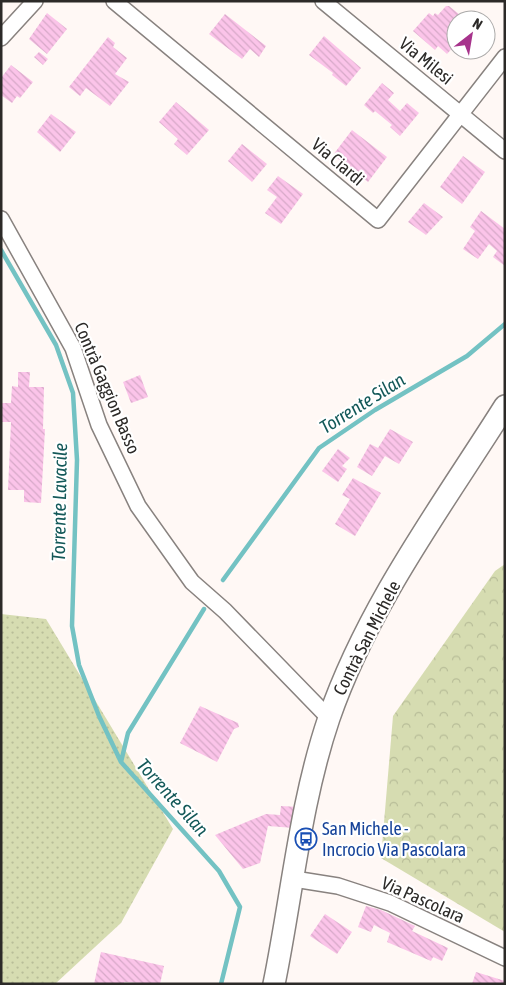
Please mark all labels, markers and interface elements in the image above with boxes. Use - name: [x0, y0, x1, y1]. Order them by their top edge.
- north arrow: [446, 10, 496, 60]
- text: N: [470, 15, 485, 33]
- street label: Via Milesi: [395, 33, 458, 89]
- street label: Via Ciardi: [308, 134, 369, 190]
- street label: Contrà Gaggion Basso: [70, 319, 145, 457]
- water label: Torrente Silan: [315, 368, 409, 438]
- water label: Torrente Lavacile: [47, 443, 71, 561]
- street label: Contrà San Michele: [329, 577, 404, 699]
- water label: Torrente Silan: [133, 754, 213, 840]
- place label: San Michele - Incrocio Via Pascolara: [322, 818, 466, 860]
- bus stop icon: San Michele - Incrocio Via Pascolara: [294, 827, 318, 851]
- street label: Via Pascolara: [378, 872, 468, 927]

